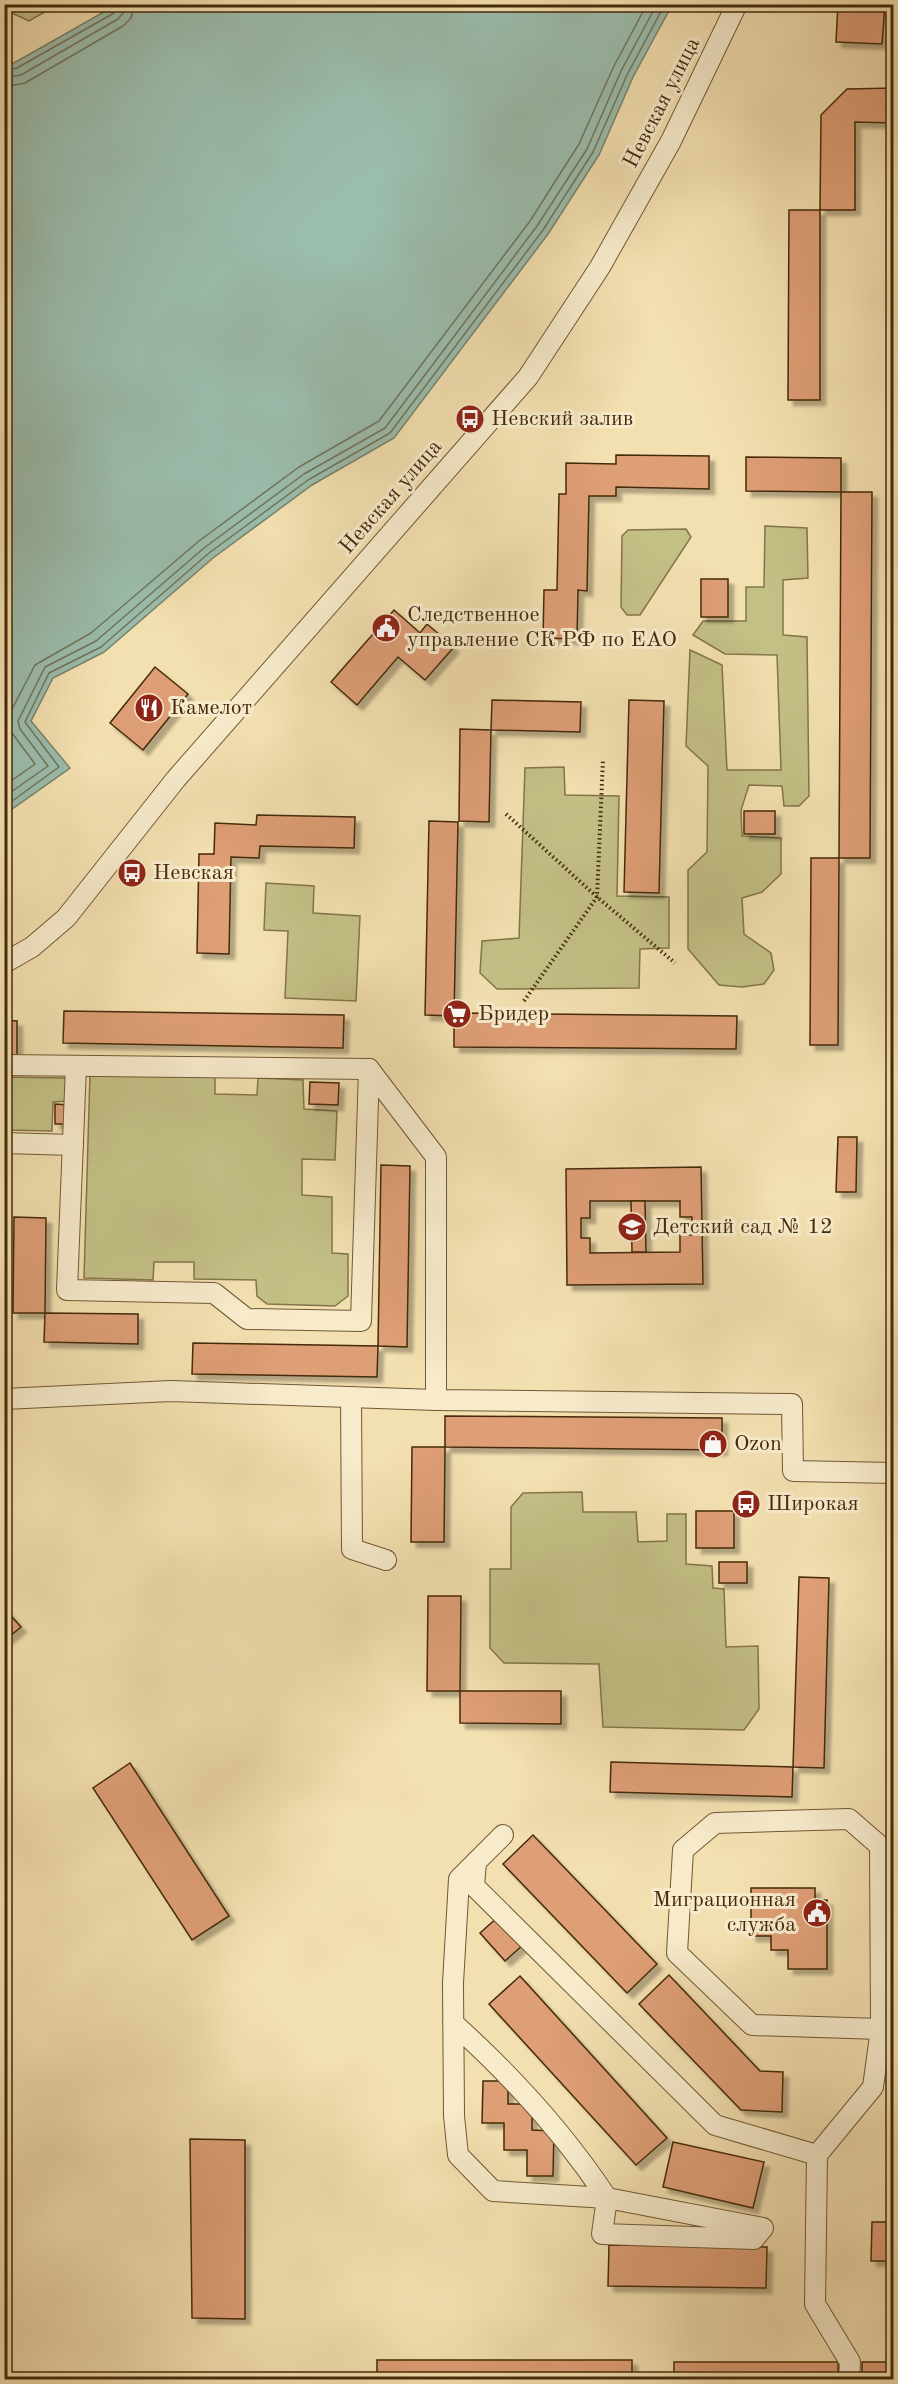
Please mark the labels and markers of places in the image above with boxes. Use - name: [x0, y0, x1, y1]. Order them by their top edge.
- bus stop icon: Невский залив: [454, 403, 486, 435]
- place label: Невский залив: [491, 408, 633, 430]
- place label: Следственное управление СК РФ по ЕАО: [407, 604, 677, 651]
- public building icon: Следственное управление СК РФ по ЕАО: [370, 612, 402, 644]
- restaurant icon: Камелот: [133, 692, 165, 724]
- place label: Камелот: [170, 697, 252, 719]
- bus stop icon: Невская: [116, 857, 148, 889]
- place label: Невская: [153, 862, 234, 884]
- supermarket icon: Бридер: [441, 998, 473, 1030]
- place label: Бридер: [478, 1003, 549, 1025]
- school or university icon: Детский сад № 12: [616, 1211, 648, 1243]
- place label: Детский сад № 12: [653, 1216, 833, 1238]
- shop icon: Ozon: [697, 1428, 729, 1460]
- place label: Ozon: [734, 1433, 782, 1455]
- bus stop icon: Широкая: [730, 1488, 762, 1520]
- place label: Широкая: [767, 1493, 859, 1515]
- place label: Миграционная служба: [653, 1889, 796, 1936]
- public building icon: Миграционная служба: [801, 1897, 833, 1929]

